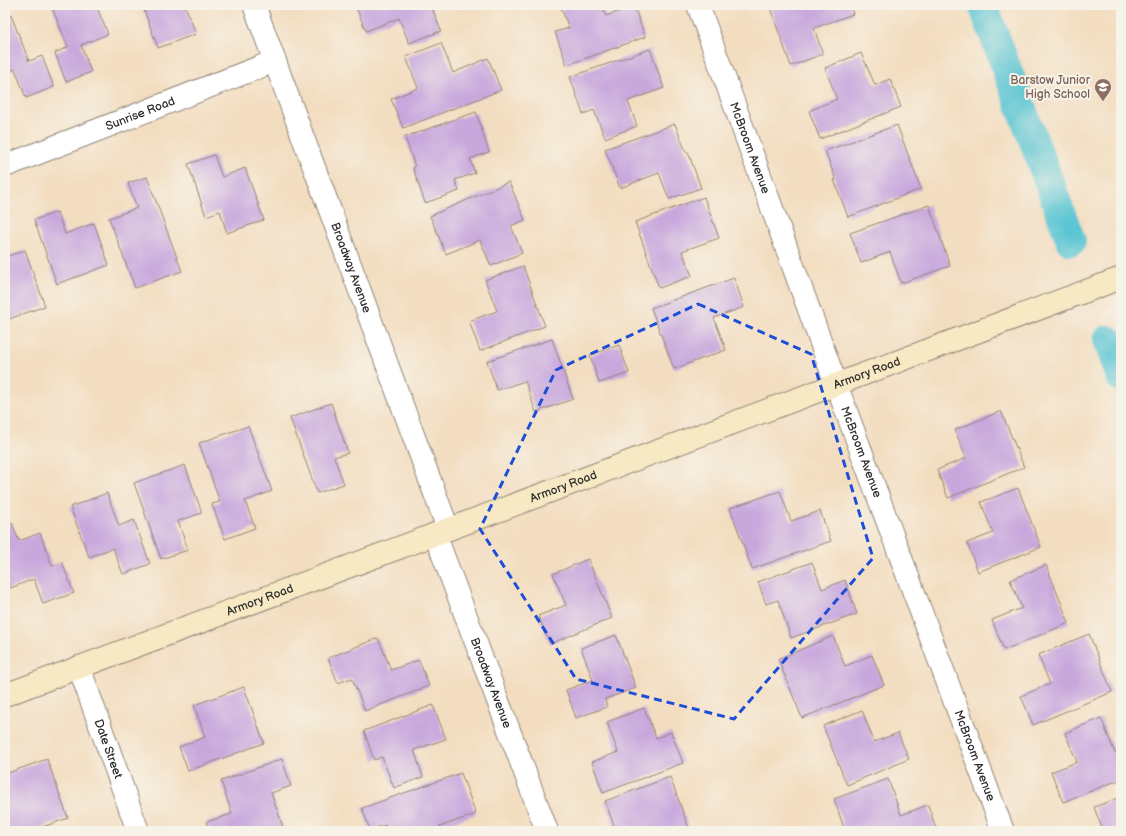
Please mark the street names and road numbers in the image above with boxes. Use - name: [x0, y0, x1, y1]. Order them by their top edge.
- street label: Sunrise Road: [103, 93, 177, 134]
- street label: McBroom Avenue: [726, 100, 774, 196]
- street label: Broadway Avenue: [328, 220, 375, 315]
- street label: Armory Road: [831, 354, 902, 392]
- street label: McBroom Avenue: [838, 404, 885, 500]
- street label: Armory Road: [528, 467, 599, 506]
- street label: Armory Road: [224, 580, 295, 619]
- street label: Broadway Avenue: [467, 636, 515, 730]
- street label: McBroom Avenue: [951, 708, 999, 803]
- street label: Date Street: [91, 717, 126, 781]

